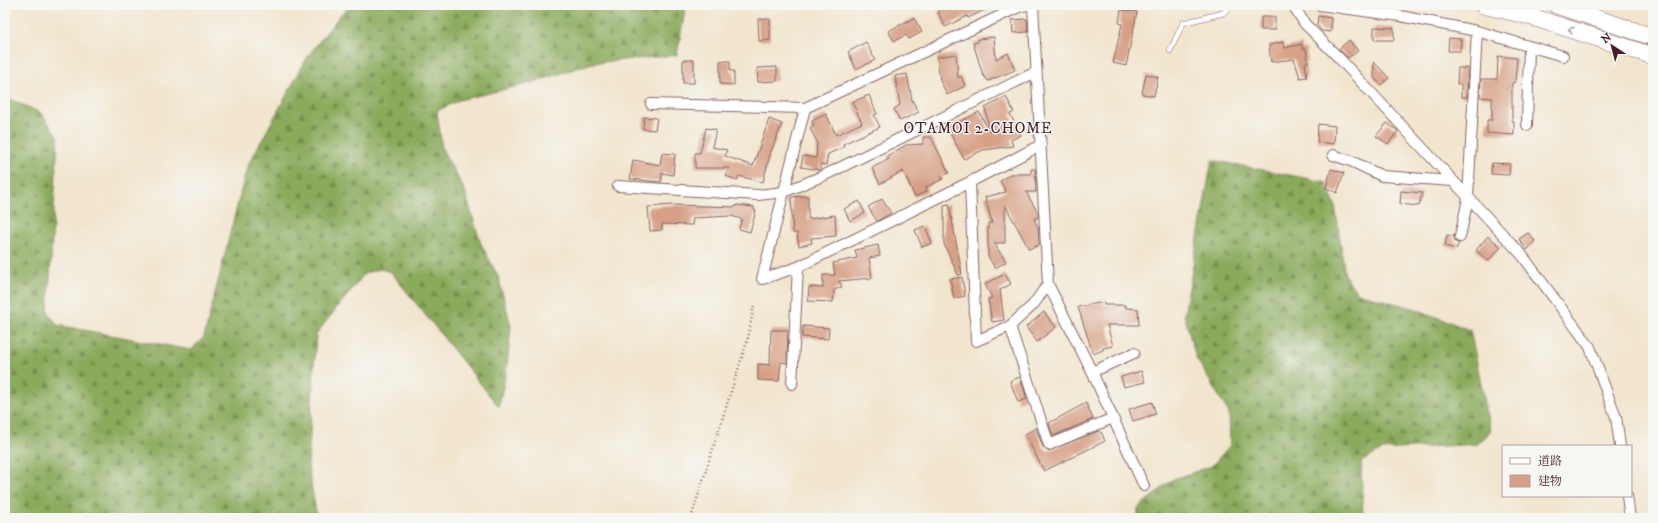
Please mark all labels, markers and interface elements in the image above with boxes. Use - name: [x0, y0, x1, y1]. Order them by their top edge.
- one-way arrow: [1568, 26, 1575, 35]
- north arrow: [1592, 26, 1632, 66]
- text: N: [1599, 30, 1614, 47]
- district label: OTAMOI 2-CHOME: [903, 119, 1053, 138]
- legend: [1502, 445, 1632, 497]
- text: 道路: [1538, 454, 1562, 469]
- text: 建物: [1538, 474, 1562, 489]

